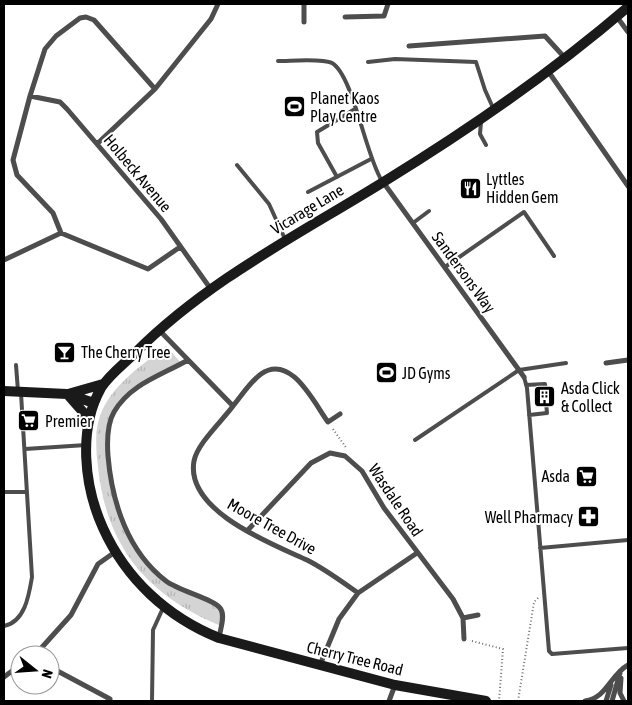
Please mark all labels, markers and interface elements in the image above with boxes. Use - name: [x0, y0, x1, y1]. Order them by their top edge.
- place label: Planet Kaos Play Centre: [310, 89, 380, 126]
- sports icon: Planet Kaos Play Centre: [282, 95, 306, 119]
- street label: Holbeck Avenue: [100, 131, 176, 215]
- place label: Lyttles Hidden Gem: [486, 170, 559, 206]
- restaurant icon: Lyttles Hidden Gem: [458, 176, 482, 200]
- street label: Vicarage Lane: [267, 180, 347, 239]
- street label: Sandersons Way: [428, 228, 500, 317]
- bar icon: The Cherry Tree: [53, 340, 77, 364]
- place label: The Cherry Tree: [81, 343, 171, 362]
- sports icon: JD Gyms: [374, 361, 398, 385]
- place label: JD Gyms: [402, 364, 451, 383]
- place label: Asda Click & Collect: [561, 379, 620, 415]
- building icon: Asda Click & Collect: [533, 385, 557, 409]
- supermarket icon: Premier: [17, 409, 41, 433]
- place label: Premier: [45, 412, 92, 430]
- street label: Wasdale Road: [365, 460, 427, 540]
- supermarket icon: Asda: [574, 464, 598, 488]
- place label: Asda: [541, 467, 570, 485]
- street label: Moore Tree Drive: [225, 494, 319, 558]
- pharmacy icon: Well Pharmacy: [577, 505, 601, 529]
- place label: Well Pharmacy: [485, 508, 573, 527]
- street label: Cherry Tree Road: [305, 637, 405, 680]
- north arrow: [10, 645, 60, 695]
- text: N: [39, 668, 56, 680]

